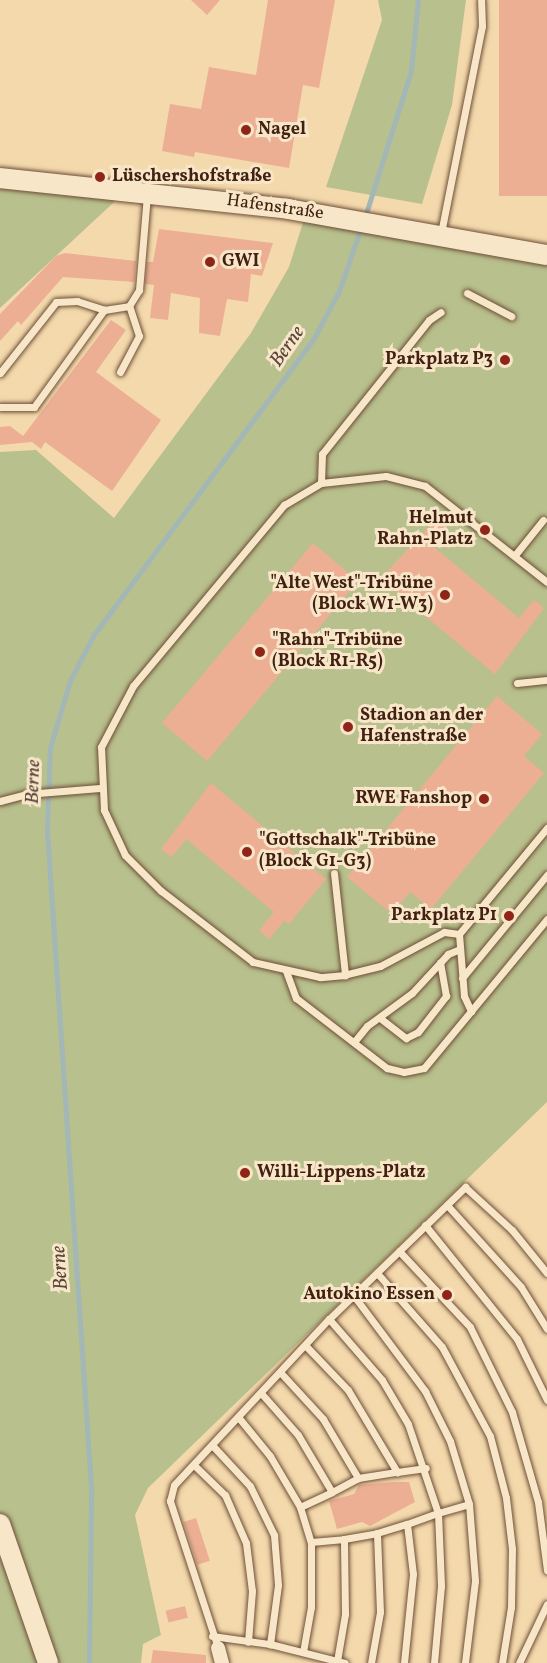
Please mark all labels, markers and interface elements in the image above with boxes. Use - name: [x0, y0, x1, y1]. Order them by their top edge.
- place label: Nagel: [258, 119, 306, 141]
- marker: Nagel: [239, 123, 253, 137]
- place label: Lüschershofstraße: [112, 166, 271, 188]
- marker: Lüschershofstraße: [93, 170, 107, 184]
- street label: Hafenstraße: [225, 191, 325, 225]
- place label: GWI: [222, 251, 259, 273]
- marker: GWI: [203, 255, 217, 269]
- water label: Berne: [265, 322, 311, 372]
- place label: Parkplatz P3: [385, 349, 493, 371]
- marker: Parkplatz P3: [498, 353, 512, 367]
- place label: Helmut Rahn-Platz: [377, 509, 473, 552]
- marker: Helmut Rahn-Platz: [478, 523, 492, 537]
- place label: "Alte West"-Tribüne (Block W1-W3): [270, 574, 433, 616]
- marker: "Alte West"-Tribüne (Block W1-W3): [438, 588, 452, 602]
- place label: "Rahn"-Tribüne (Block R1-R5): [272, 631, 403, 674]
- marker: "Rahn"-Tribüne (Block R1-R5): [253, 645, 267, 659]
- place label: Stadion an der Hafenstraße: [360, 706, 483, 748]
- marker: Stadion an der Hafenstraße: [341, 720, 355, 734]
- water label: Berne: [21, 759, 47, 805]
- place label: RWE Fanshop: [355, 788, 472, 810]
- marker: RWE Fanshop: [477, 792, 491, 806]
- place label: "Gottschalk"-Tribüne (Block G1-G3): [259, 831, 436, 874]
- marker: "Gottschalk"-Tribüne (Block G1-G3): [240, 845, 254, 859]
- place label: Parkplatz P1: [391, 905, 497, 927]
- marker: Parkplatz P1: [502, 909, 516, 923]
- place label: Willi-Lippens-Platz: [257, 1162, 425, 1184]
- marker: Willi-Lippens-Platz: [238, 1166, 252, 1180]
- water label: Berne: [47, 1245, 75, 1291]
- place label: Autokino Essen: [303, 1284, 435, 1306]
- marker: Autokino Essen: [440, 1288, 454, 1302]

